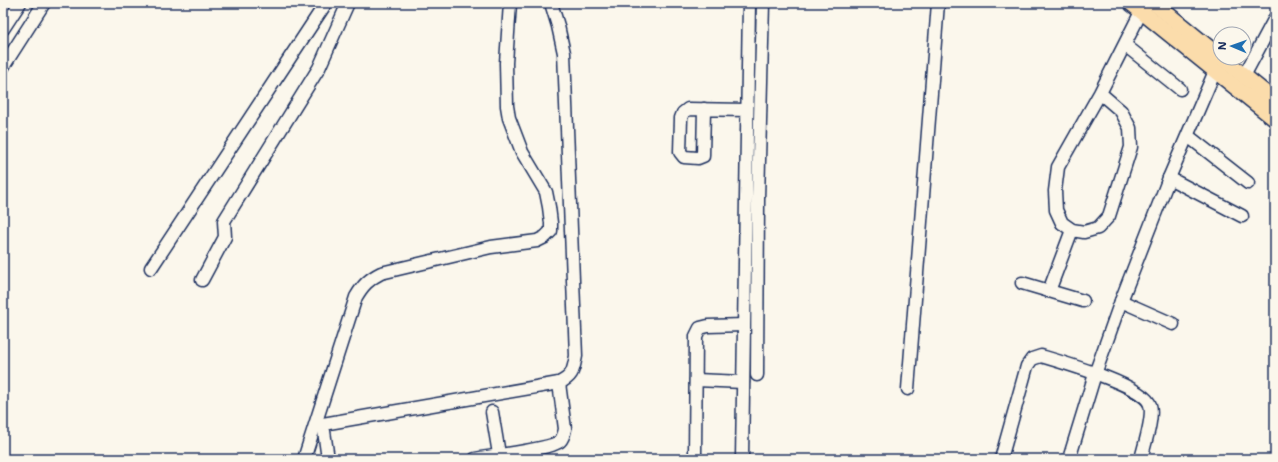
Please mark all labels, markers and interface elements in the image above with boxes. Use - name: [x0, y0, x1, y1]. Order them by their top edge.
- north arrow: [1212, 26, 1252, 66]
- text: N: [1215, 41, 1230, 50]

